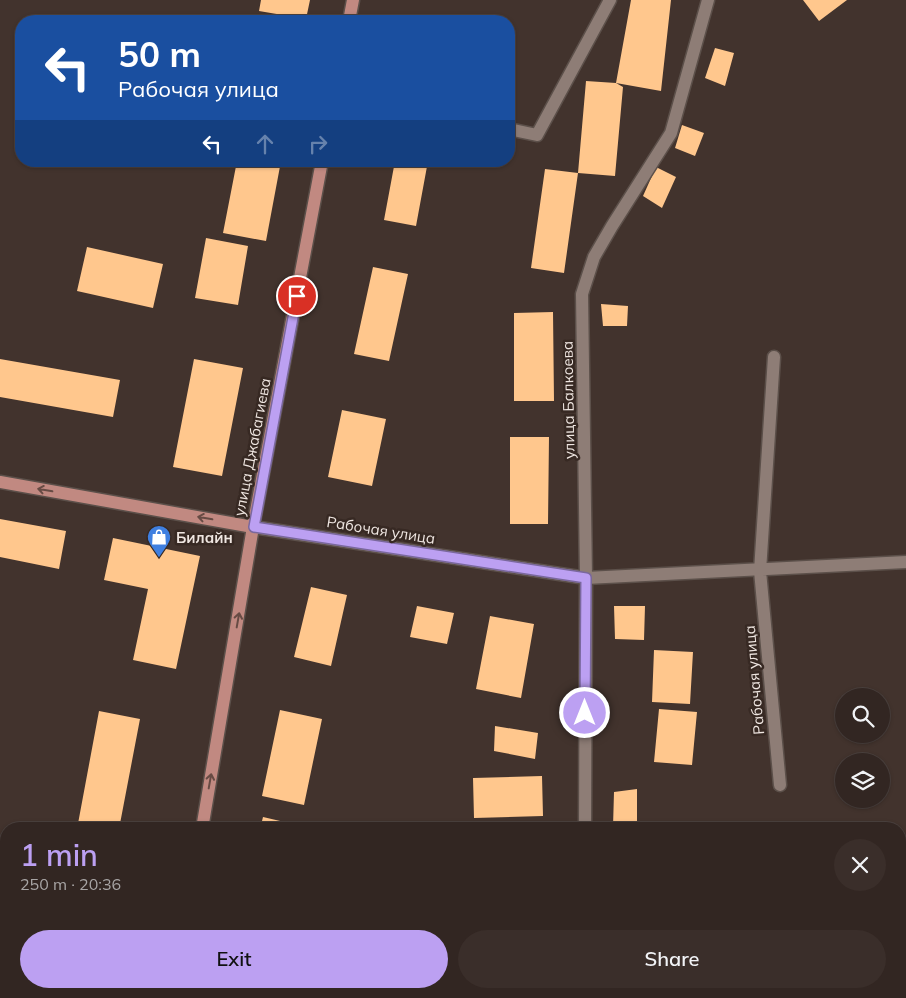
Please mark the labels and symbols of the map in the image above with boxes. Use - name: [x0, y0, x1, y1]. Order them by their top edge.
- pin: [276, 275, 318, 317]
- street label: улица Балкоева: [557, 341, 579, 459]
- street label: улица Джабагиева: [229, 376, 275, 518]
- one-way arrow: [38, 484, 54, 494]
- street label: Рабочая улица: [325, 512, 437, 548]
- one-way arrow: [198, 513, 214, 523]
- shop icon: Билайн: [146, 524, 172, 558]
- place label: Билайн: [176, 528, 233, 547]
- one-way arrow: [233, 613, 243, 629]
- street label: Рабочая улица: [740, 625, 768, 735]
- position arrow: [558, 686, 610, 738]
- one-way arrow: [206, 773, 216, 789]

